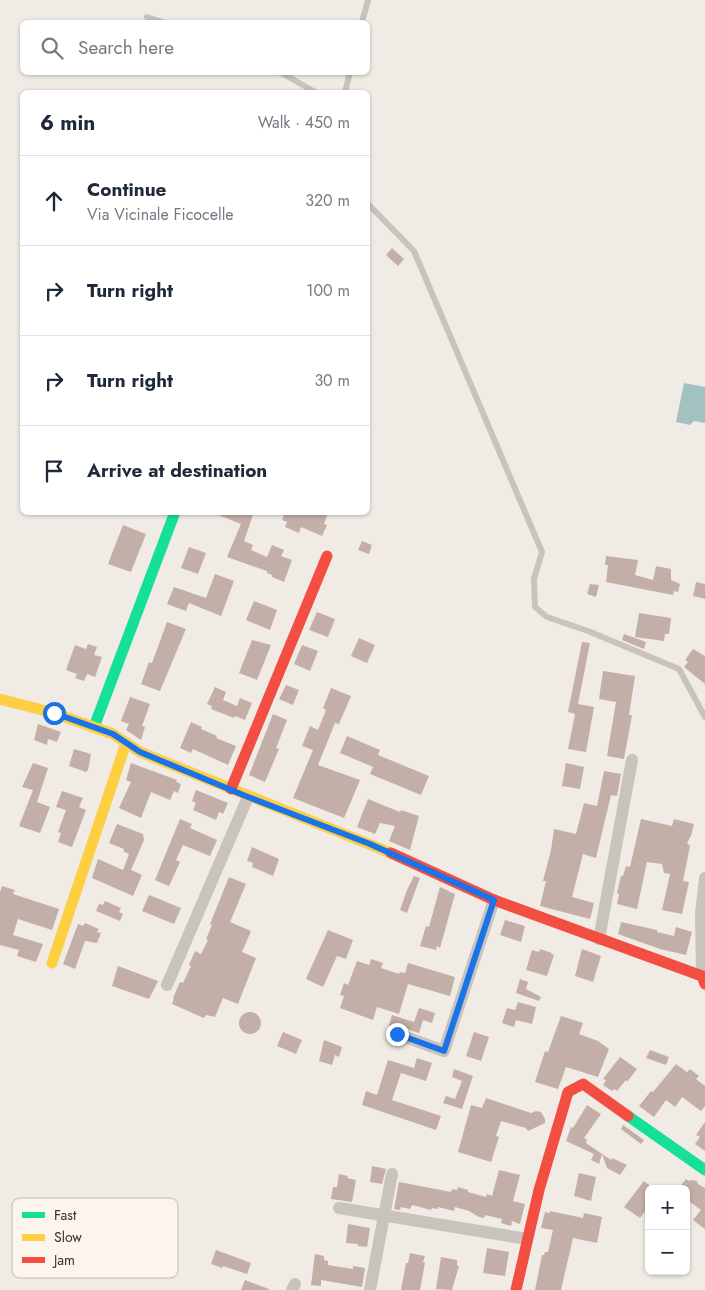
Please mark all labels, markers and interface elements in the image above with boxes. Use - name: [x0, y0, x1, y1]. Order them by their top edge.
- search box: [20, 20, 370, 75]
- icon: search: [38, 34, 66, 62]
- text: Search here: [78, 34, 174, 61]
- text: 6 min: [40, 108, 95, 138]
- text: Walk · 450 m: [258, 111, 350, 134]
- text: Continue: [87, 176, 166, 203]
- icon: ahead: [40, 187, 68, 215]
- text: 320 m: [305, 189, 350, 212]
- text: Via Vicinale Ficocelle: [87, 203, 234, 226]
- icon: right: [40, 277, 68, 305]
- text: Turn right: [87, 277, 173, 304]
- text: 100 m: [306, 279, 350, 302]
- icon: right: [40, 367, 68, 395]
- text: Turn right: [87, 367, 173, 394]
- text: 30 m: [314, 369, 350, 392]
- icon: arrive: [40, 457, 68, 485]
- text: Arrive at destination: [87, 457, 267, 484]
- route start: [43, 702, 66, 725]
- route end: [386, 1023, 409, 1046]
- map controls: [645, 1185, 690, 1275]
- button: +: [645, 1185, 690, 1230]
- legend: [12, 1198, 178, 1278]
- text: Fast: [54, 1205, 77, 1225]
- text: Slow: [54, 1227, 82, 1247]
- button: −: [645, 1230, 690, 1275]
- text: Jam: [52, 1250, 75, 1270]

